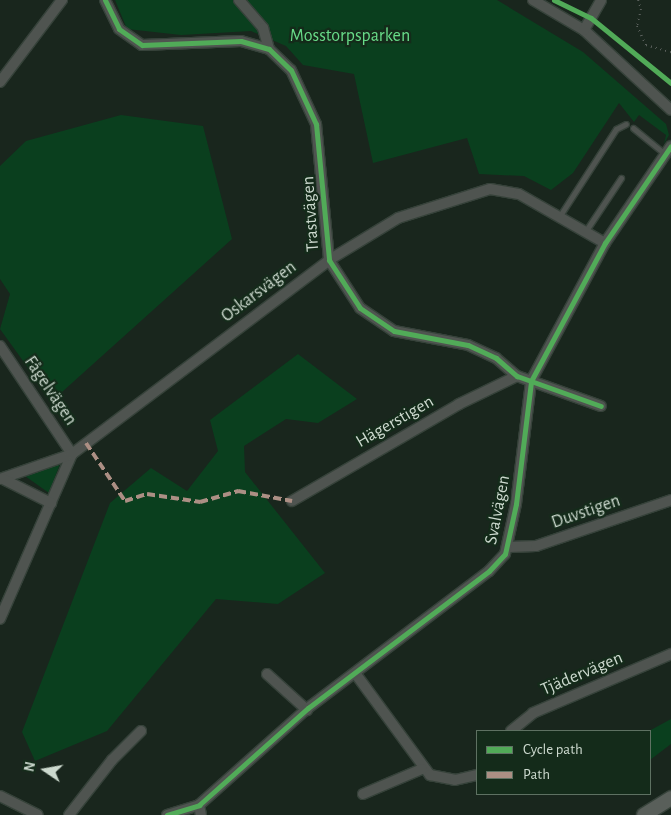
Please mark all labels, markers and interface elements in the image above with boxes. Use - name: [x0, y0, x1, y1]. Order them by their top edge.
- park label: Mosstorpsparken: [290, 25, 410, 47]
- street label: Trastvägen: [298, 175, 324, 253]
- street label: Oskarsvägen: [217, 257, 301, 327]
- street label: Fågelvägen: [19, 352, 81, 430]
- street label: Hägerstigen: [352, 391, 438, 453]
- street label: Svalvägen: [481, 473, 515, 547]
- street label: Duvstigen: [549, 490, 623, 534]
- street label: Tjädervägen: [538, 647, 626, 701]
- legend: [476, 730, 651, 795]
- text: Cycle path: [523, 742, 583, 757]
- north arrow: [20, 745, 70, 795]
- text: N: [22, 761, 38, 773]
- text: Path: [523, 767, 550, 782]

